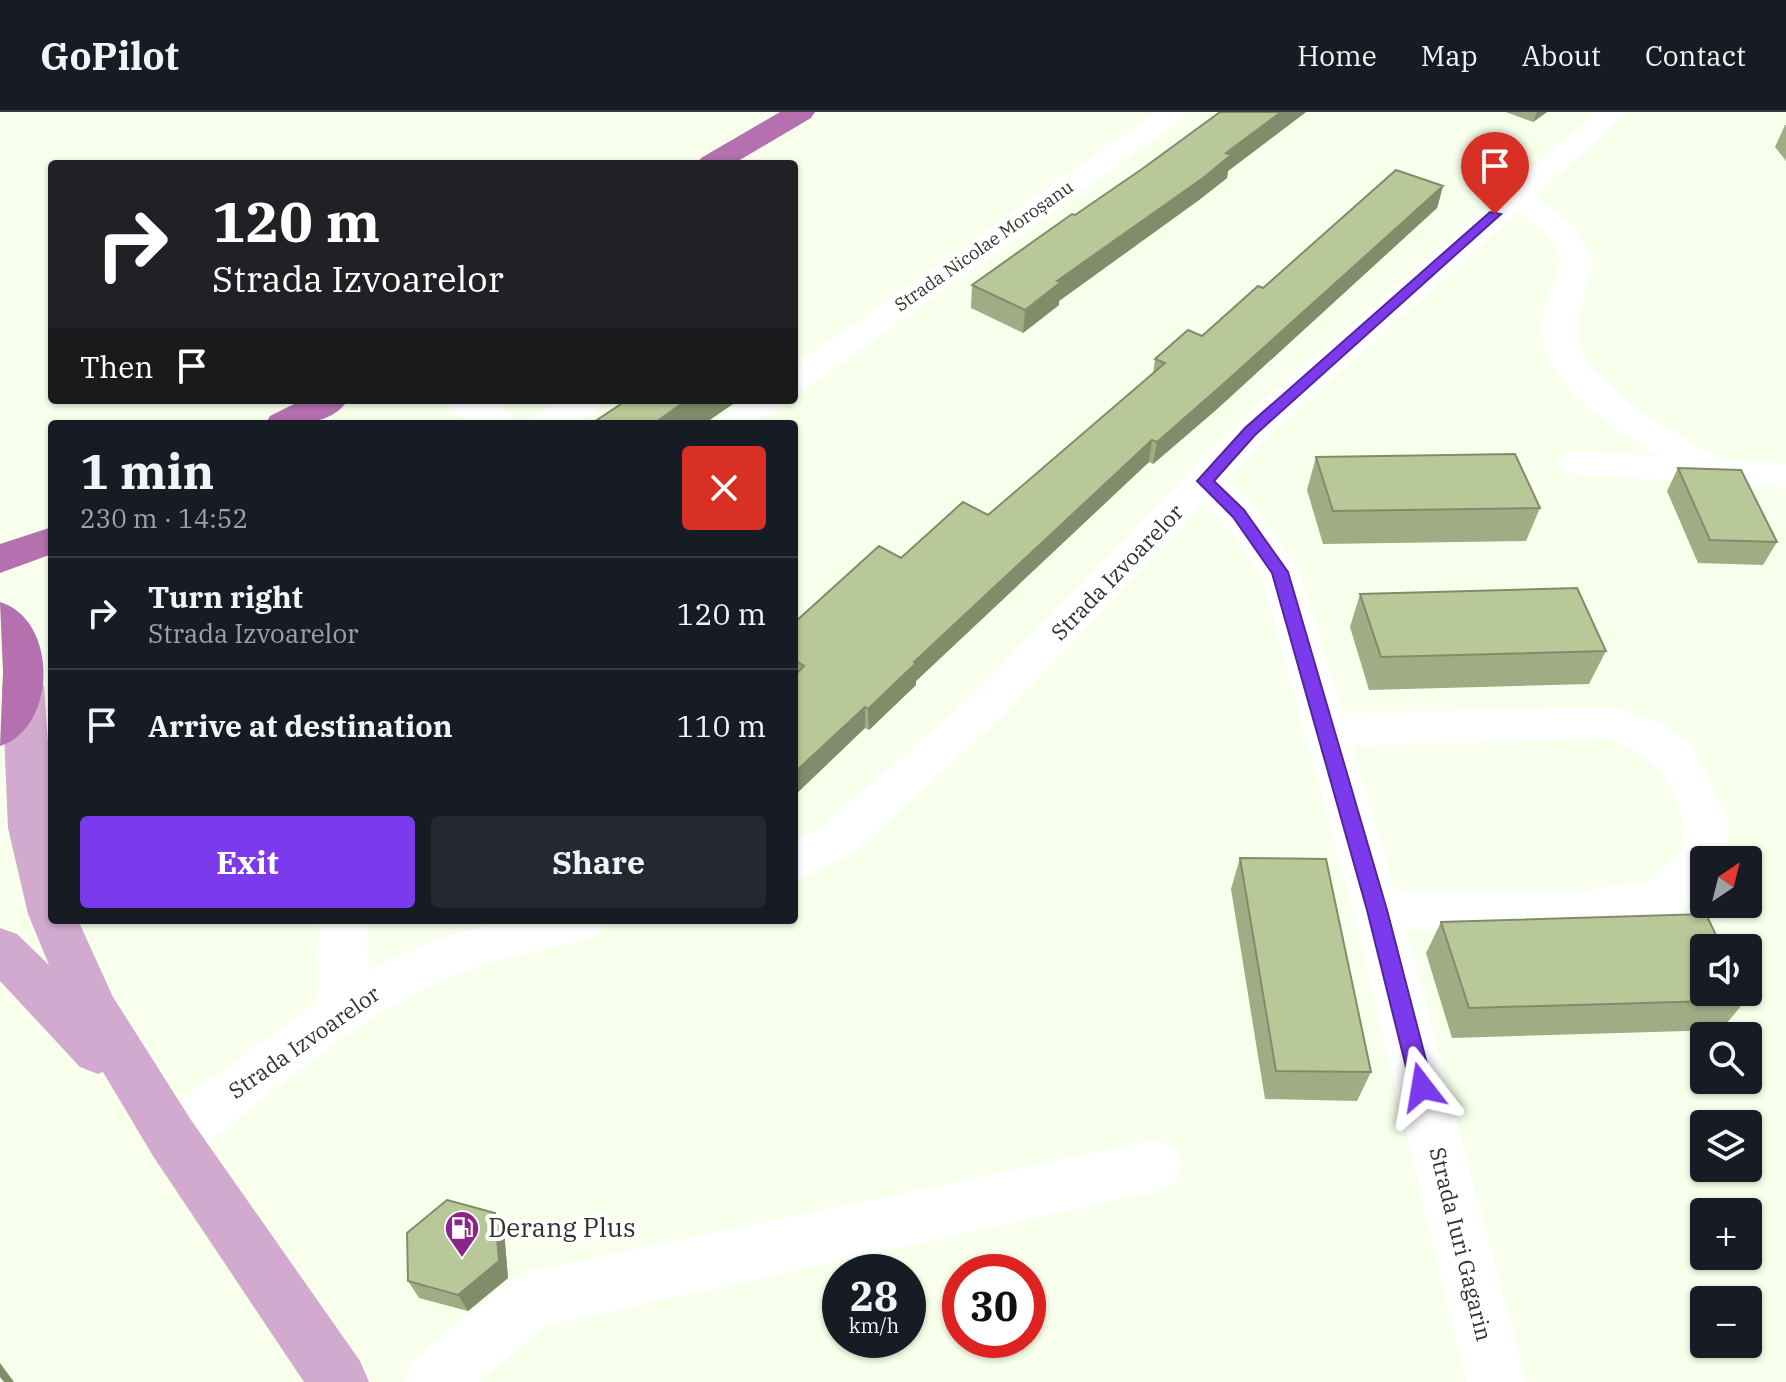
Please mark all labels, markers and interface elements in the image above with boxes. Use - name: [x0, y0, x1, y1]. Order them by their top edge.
- text: GoPilot: [40, 31, 179, 80]
- text: Home: [1297, 37, 1377, 74]
- text: Map: [1421, 37, 1478, 74]
- text: About: [1522, 37, 1601, 74]
- text: Contact: [1645, 37, 1746, 74]
- pin: [1461, 132, 1529, 214]
- icon: arrive: [1473, 144, 1517, 188]
- street label: Strada Nicolae Moroșanu: [890, 175, 1078, 316]
- text: 120 m: [212, 185, 380, 257]
- icon: right: [80, 192, 184, 296]
- text: Strada Izvoarelor: [212, 255, 504, 302]
- icon: arrive: [170, 344, 214, 388]
- text: Then: [80, 347, 154, 386]
- text: 1 min: [80, 440, 214, 502]
- button: close: [682, 446, 766, 530]
- street label: Strada Izvoarelor: [1044, 497, 1189, 646]
- text: 230 m · 14:52: [80, 501, 248, 535]
- text: Turn right: [148, 577, 303, 616]
- icon: right: [80, 591, 124, 635]
- text: 120 m: [676, 594, 766, 633]
- text: Strada Izvoarelor: [148, 616, 359, 650]
- icon: arrive: [80, 703, 124, 747]
- text: Arrive at destination: [148, 706, 453, 745]
- text: 110 m: [676, 706, 766, 745]
- button: Exit: [80, 816, 415, 908]
- button: Share: [431, 816, 766, 908]
- north arrow: [1690, 846, 1762, 918]
- map controls: [1690, 846, 1762, 1358]
- button: sound: [1690, 934, 1762, 1006]
- street label: Strada Izvoarelor: [222, 978, 385, 1105]
- button: search: [1690, 1022, 1762, 1094]
- position arrow: [1380, 1045, 1464, 1129]
- button: layers: [1690, 1110, 1762, 1182]
- street label: Strada Iuri Gagarin: [1423, 1144, 1500, 1344]
- button: +: [1690, 1198, 1762, 1270]
- fuel station icon: Derang Plus: [443, 1209, 481, 1259]
- place label: Derang Plus: [488, 1210, 636, 1244]
- speed limit sign: 30: [942, 1254, 1046, 1358]
- text: 28: [850, 1270, 898, 1322]
- button: −: [1690, 1286, 1762, 1358]
- text: km/h: [849, 1312, 899, 1339]

